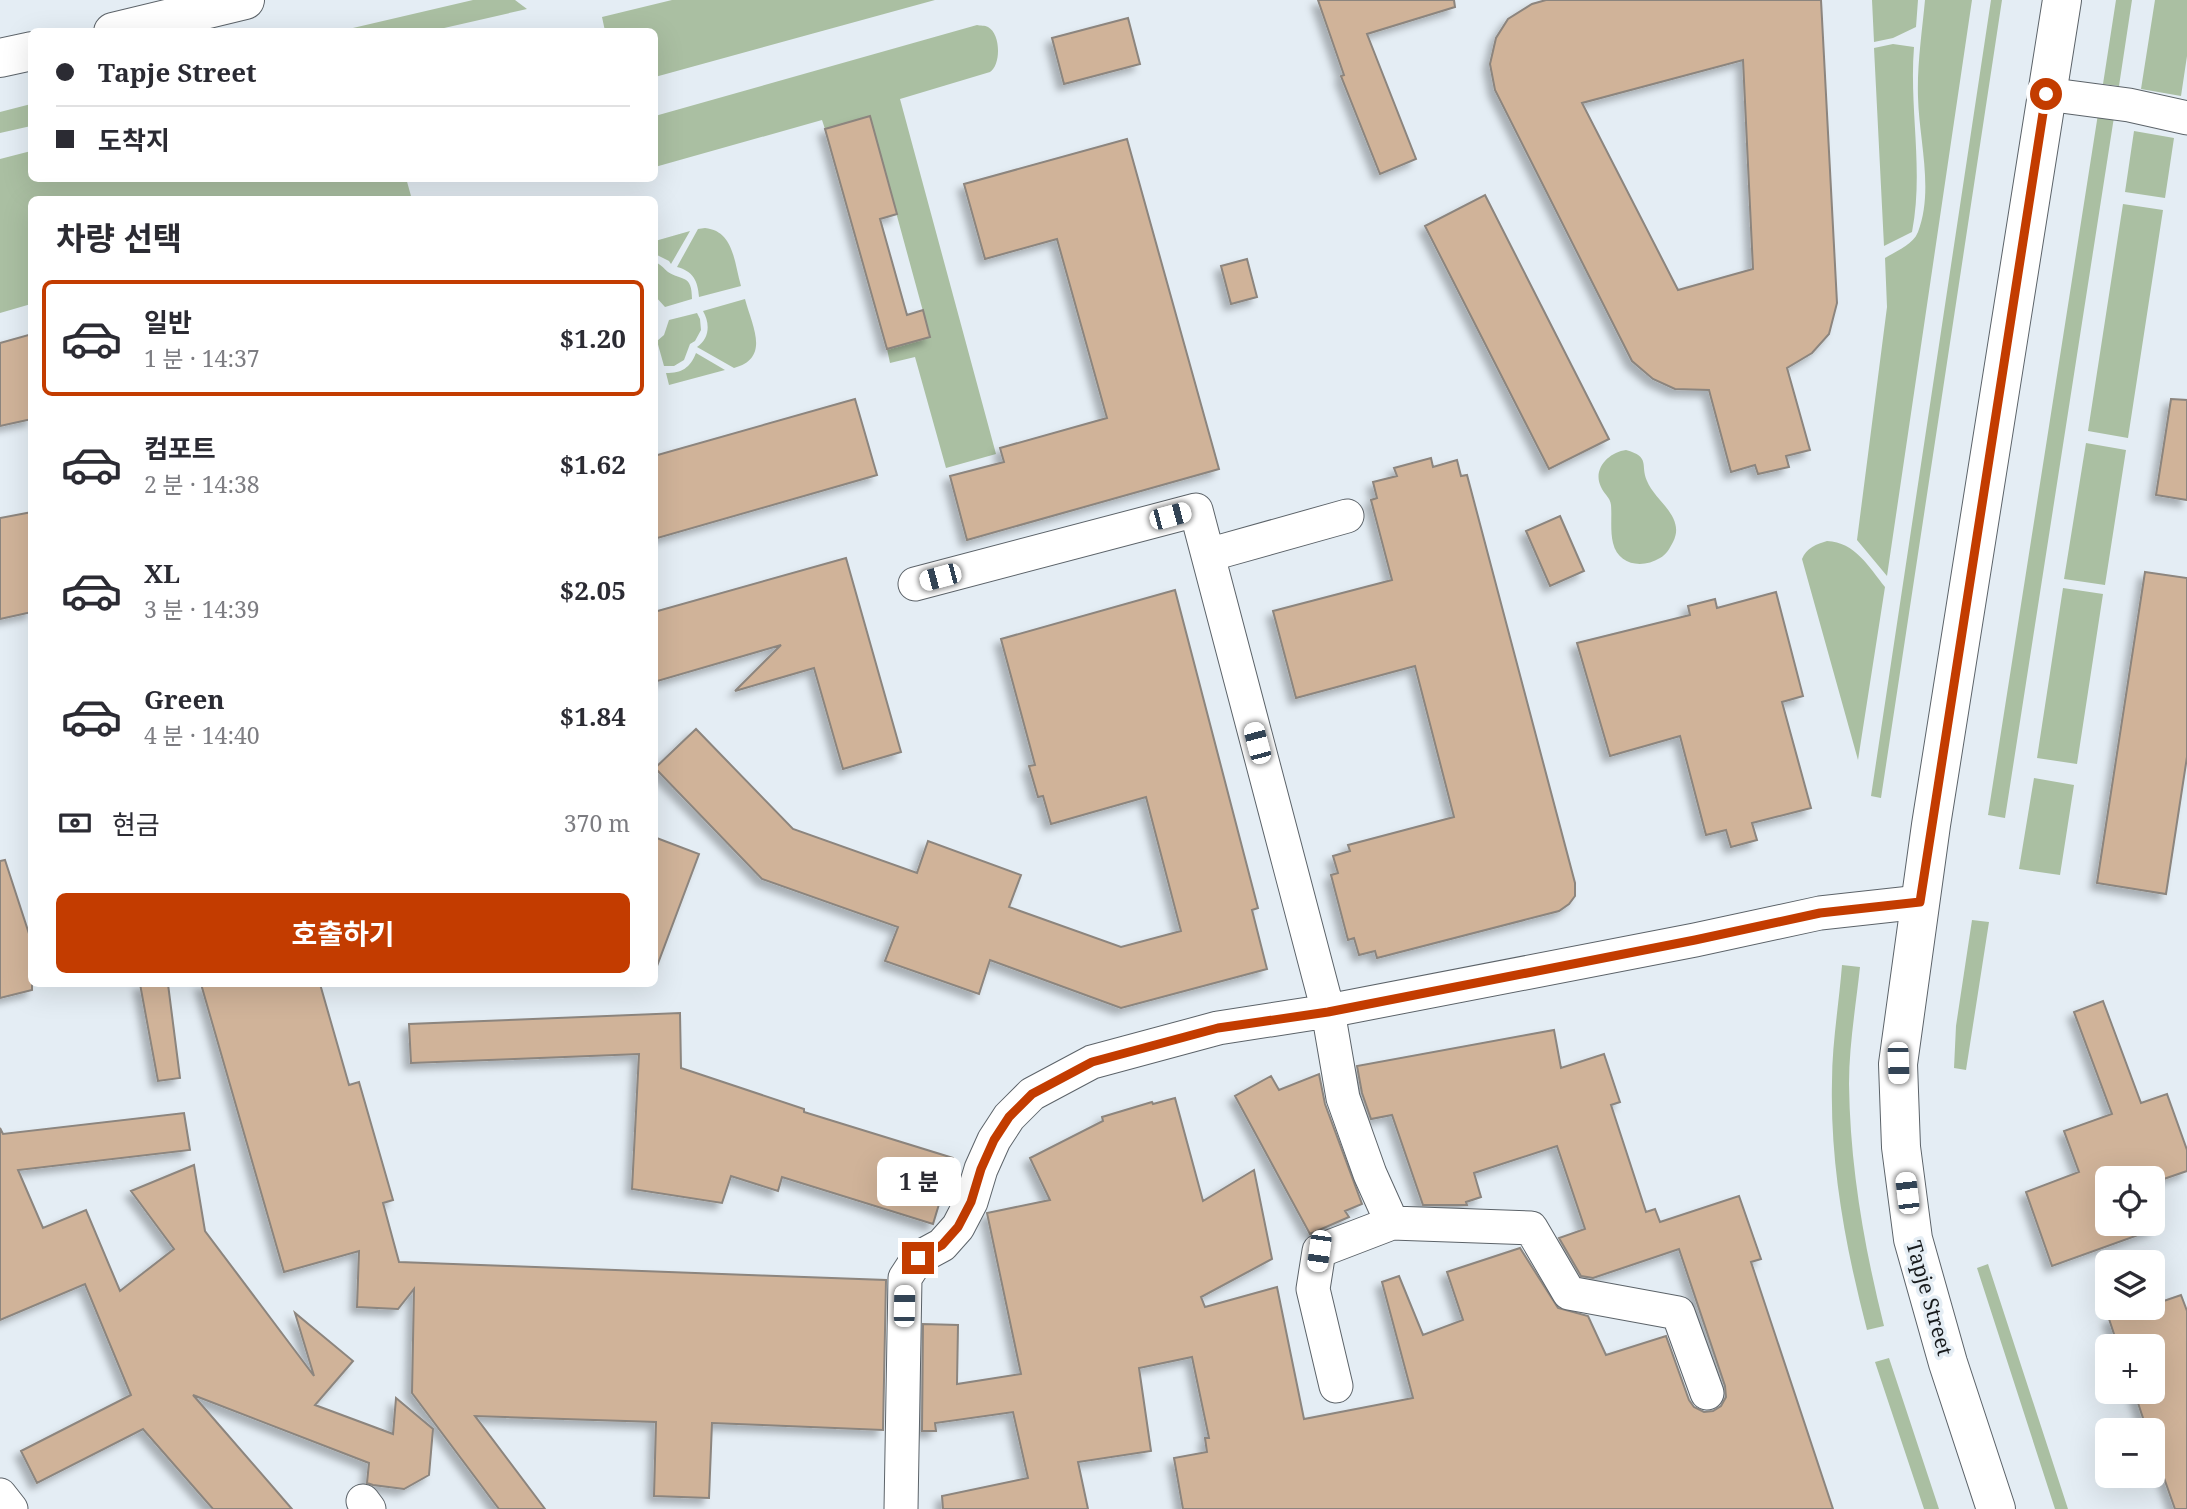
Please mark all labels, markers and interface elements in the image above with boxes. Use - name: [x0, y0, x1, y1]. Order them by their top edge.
- text: Tapje Street: [98, 54, 257, 90]
- route start: [2030, 78, 2062, 110]
- text: 도착지: [98, 122, 170, 158]
- text: 차량 선택: [56, 216, 182, 259]
- text: 일반: [144, 304, 192, 340]
- icon: car: [60, 307, 123, 370]
- text: $1.20: [560, 320, 626, 356]
- text: 1 분 · 14:37: [144, 342, 260, 374]
- text: 컴포트: [144, 430, 216, 466]
- icon: car: [60, 433, 123, 496]
- text: $1.62: [560, 446, 626, 482]
- text: 2 분 · 14:38: [144, 468, 260, 500]
- car: [1147, 500, 1194, 532]
- text: XL: [144, 555, 180, 591]
- icon: car: [60, 559, 123, 622]
- car: [917, 561, 964, 593]
- text: $2.05: [560, 572, 626, 608]
- text: 3 분 · 14:39: [144, 593, 260, 625]
- text: Green: [144, 681, 225, 717]
- icon: car: [60, 685, 123, 748]
- text: $1.84: [560, 698, 626, 734]
- text: 4 분 · 14:40: [144, 719, 260, 751]
- car: [1242, 720, 1273, 766]
- icon: cash: [56, 804, 94, 842]
- text: 현금: [112, 806, 160, 842]
- text: 370 m: [564, 807, 630, 839]
- button: 호출하기: [56, 893, 630, 973]
- car: [1887, 1042, 1910, 1084]
- callout: 1 분: [876, 1156, 960, 1206]
- text: 1 분: [899, 1165, 939, 1197]
- map controls: [2095, 1166, 2165, 1488]
- button: locate: [2095, 1166, 2165, 1236]
- car: [1895, 1171, 1920, 1215]
- car: [1306, 1229, 1333, 1273]
- street label: Tapje Street: [1900, 1237, 1960, 1359]
- route end: [902, 1242, 934, 1274]
- button: layers: [2095, 1250, 2165, 1320]
- car: [894, 1285, 915, 1327]
- button: +: [2095, 1334, 2165, 1404]
- button: −: [2095, 1418, 2165, 1488]

